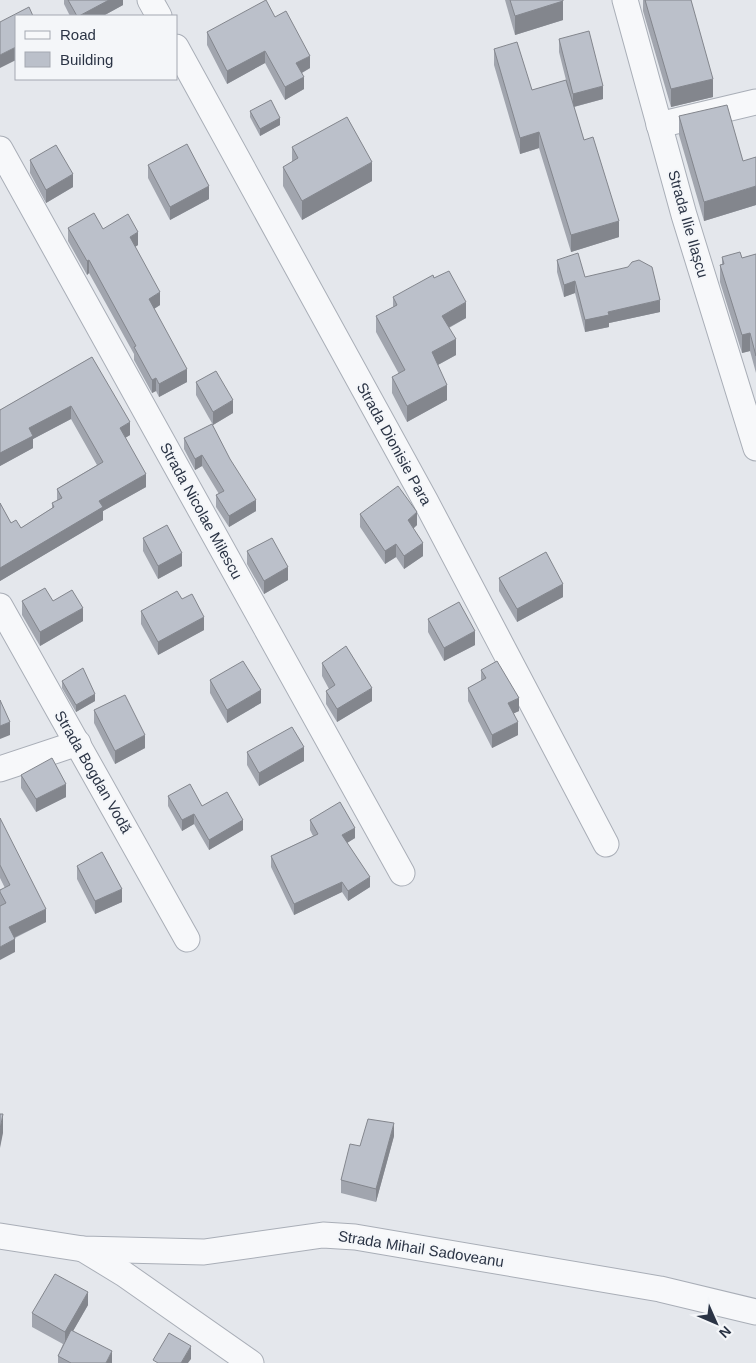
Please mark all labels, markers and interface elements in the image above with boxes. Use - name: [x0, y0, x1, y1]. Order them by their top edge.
- legend: [15, 15, 178, 80]
- text: Road: [60, 26, 96, 43]
- text: Building: [60, 51, 113, 68]
- street label: Strada Ilie Ilașcu: [665, 168, 712, 280]
- street label: Strada Dionisie Para: [354, 379, 436, 509]
- street label: Strada Nicolae Milescu: [157, 440, 246, 582]
- street label: Strada Bogdan Vodă: [51, 708, 136, 837]
- street label: Strada Mihail Sadoveanu: [337, 1227, 505, 1270]
- north arrow: [691, 1298, 741, 1348]
- text: N: [716, 1323, 734, 1341]

